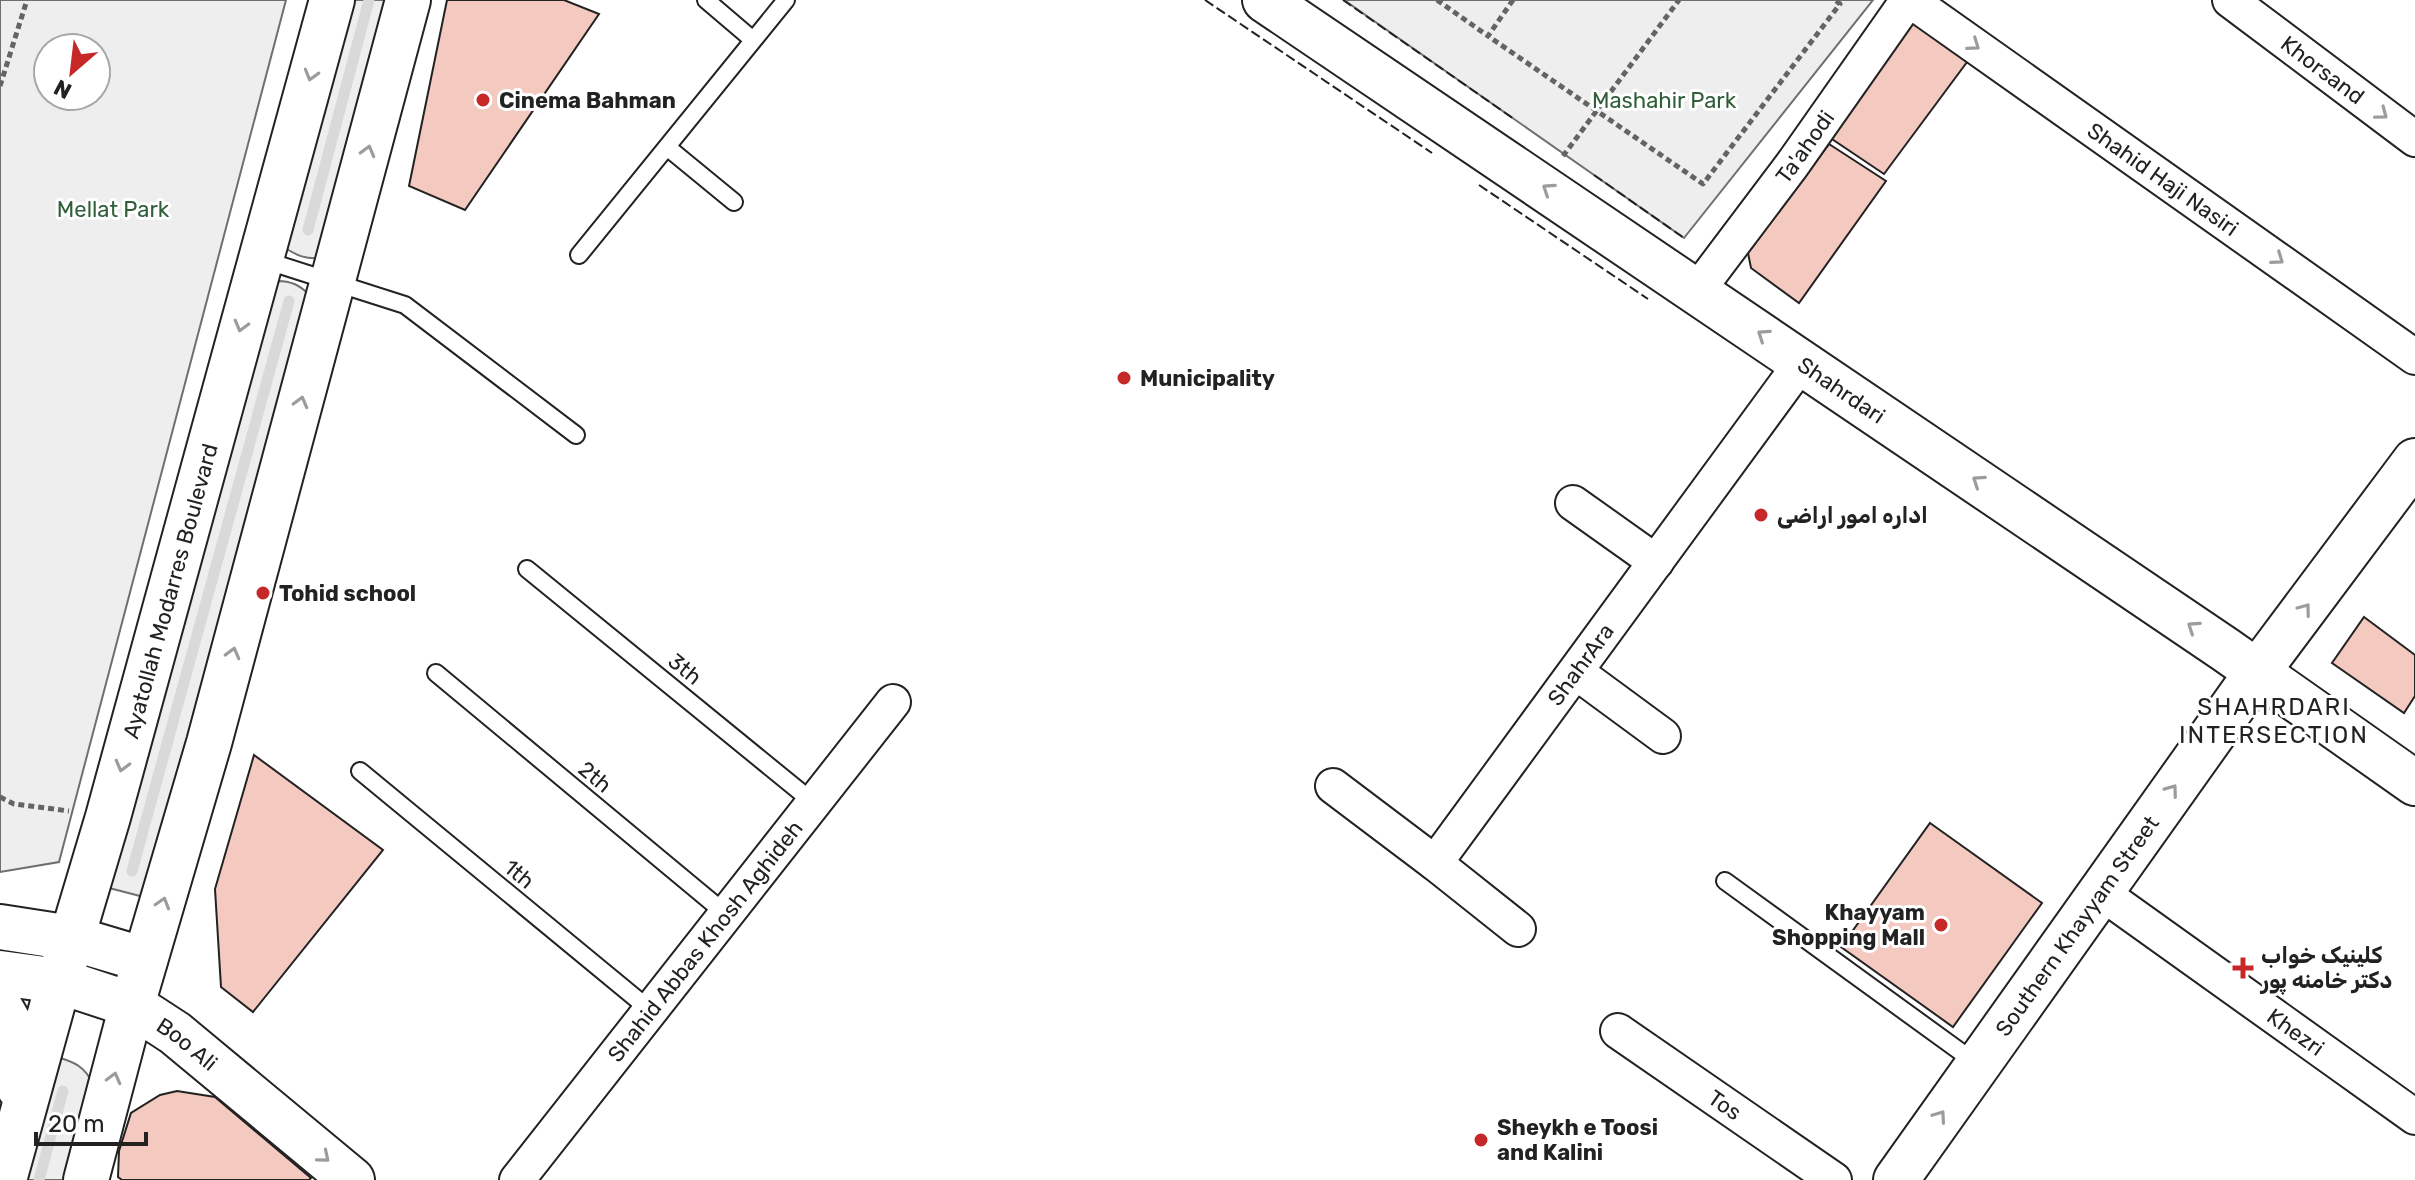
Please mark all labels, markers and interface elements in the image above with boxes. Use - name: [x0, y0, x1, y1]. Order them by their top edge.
- street label: Khorsand: [2276, 30, 2370, 110]
- north arrow: [32, 32, 112, 112]
- one-way arrow: [1965, 35, 1979, 50]
- one-way arrow: [304, 68, 321, 82]
- text: N: [50, 74, 76, 105]
- place label: Cinema Bahman: [499, 87, 676, 114]
- park label: Mashahir Park: [1592, 87, 1737, 114]
- marker: Cinema Bahman: [474, 91, 492, 109]
- one-way arrow: [2373, 104, 2387, 118]
- street label: Ta'ahodi: [1770, 105, 1840, 189]
- street label: Shahid Haji Nasiri: [2082, 116, 2244, 242]
- one-way arrow: [359, 144, 376, 158]
- one-way arrow: [1542, 184, 1556, 199]
- park label: Mellat Park: [57, 196, 170, 223]
- one-way arrow: [2269, 250, 2283, 264]
- one-way arrow: [234, 318, 251, 332]
- one-way arrow: [1757, 330, 1771, 345]
- street label: Shahrdari: [1793, 351, 1890, 429]
- place label: Municipality: [1140, 365, 1275, 392]
- marker: Municipality: [1115, 369, 1133, 387]
- one-way arrow: [291, 395, 308, 409]
- street label: Ayatollah Modarres Boulevard: [117, 441, 223, 741]
- one-way arrow: [1972, 476, 1987, 491]
- place label: اداره امور اراضی: [1777, 502, 1928, 529]
- marker: اداره امور اراضی: [1752, 506, 1770, 524]
- place label: Tohid school: [279, 580, 416, 607]
- marker: Tohid school: [254, 584, 272, 602]
- one-way arrow: [2295, 603, 2310, 618]
- street label: ShahrAra: [1542, 618, 1619, 711]
- one-way arrow: [2188, 622, 2202, 637]
- one-way arrow: [224, 646, 240, 660]
- street label: 3th: [663, 647, 707, 691]
- district label: SHAHRDARI INTERSECTION: [2179, 693, 2369, 749]
- street label: 2th: [573, 755, 617, 799]
- one-way arrow: [115, 758, 132, 772]
- one-way arrow: [2162, 784, 2177, 799]
- street label: Southern Khayyam Street: [1989, 810, 2165, 1041]
- street label: Shahid Abbas Khosh Aghideh: [602, 815, 808, 1067]
- street label: 1th: [498, 854, 540, 894]
- one-way arrow: [154, 897, 170, 911]
- place label: Khayyam Shopping Mall: [1772, 899, 1925, 951]
- marker: Khayyam Shopping Mall: [1932, 916, 1950, 934]
- place label: کلینیک خواب دکتر خامنه پور: [2259, 942, 2392, 995]
- marker: کلینیک خواب دکتر خامنه پور: [2232, 957, 2254, 979]
- street label: Khezri: [2262, 1002, 2330, 1061]
- street label: Boo Ali: [152, 1011, 223, 1076]
- one-way arrow: [105, 1071, 121, 1085]
- street label: Tos: [1703, 1084, 1747, 1126]
- scale bar: [36, 1096, 146, 1146]
- text: 20 m: [48, 1110, 105, 1138]
- one-way arrow: [1930, 1110, 1945, 1124]
- place label: Sheykh e Toosi and Kalini: [1497, 1114, 1658, 1166]
- marker: Sheykh e Toosi and Kalini: [1472, 1131, 1490, 1149]
- one-way arrow: [315, 1147, 330, 1162]

